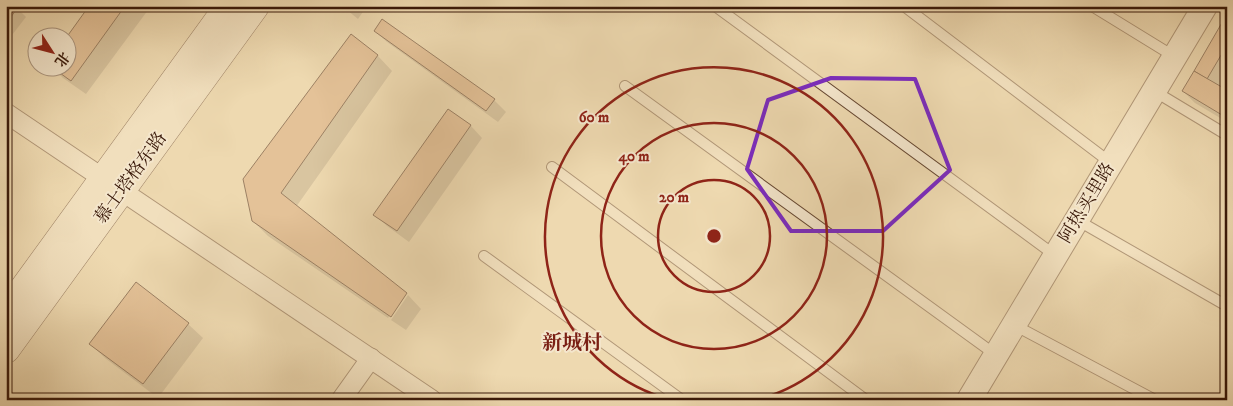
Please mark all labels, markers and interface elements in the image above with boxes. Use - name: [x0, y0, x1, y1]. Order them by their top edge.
- north arrow: [28, 28, 78, 78]
- text: 北: [50, 48, 73, 70]
- text: 60 m: [579, 108, 610, 127]
- street label: 慕士塔格东路: [90, 128, 172, 228]
- text: 40 m: [617, 147, 650, 166]
- street label: 阿热买里路: [1054, 159, 1120, 247]
- text: 20 m: [659, 188, 690, 207]
- centre of rings: [705, 227, 723, 245]
- district label: 新城村: [542, 331, 602, 356]

